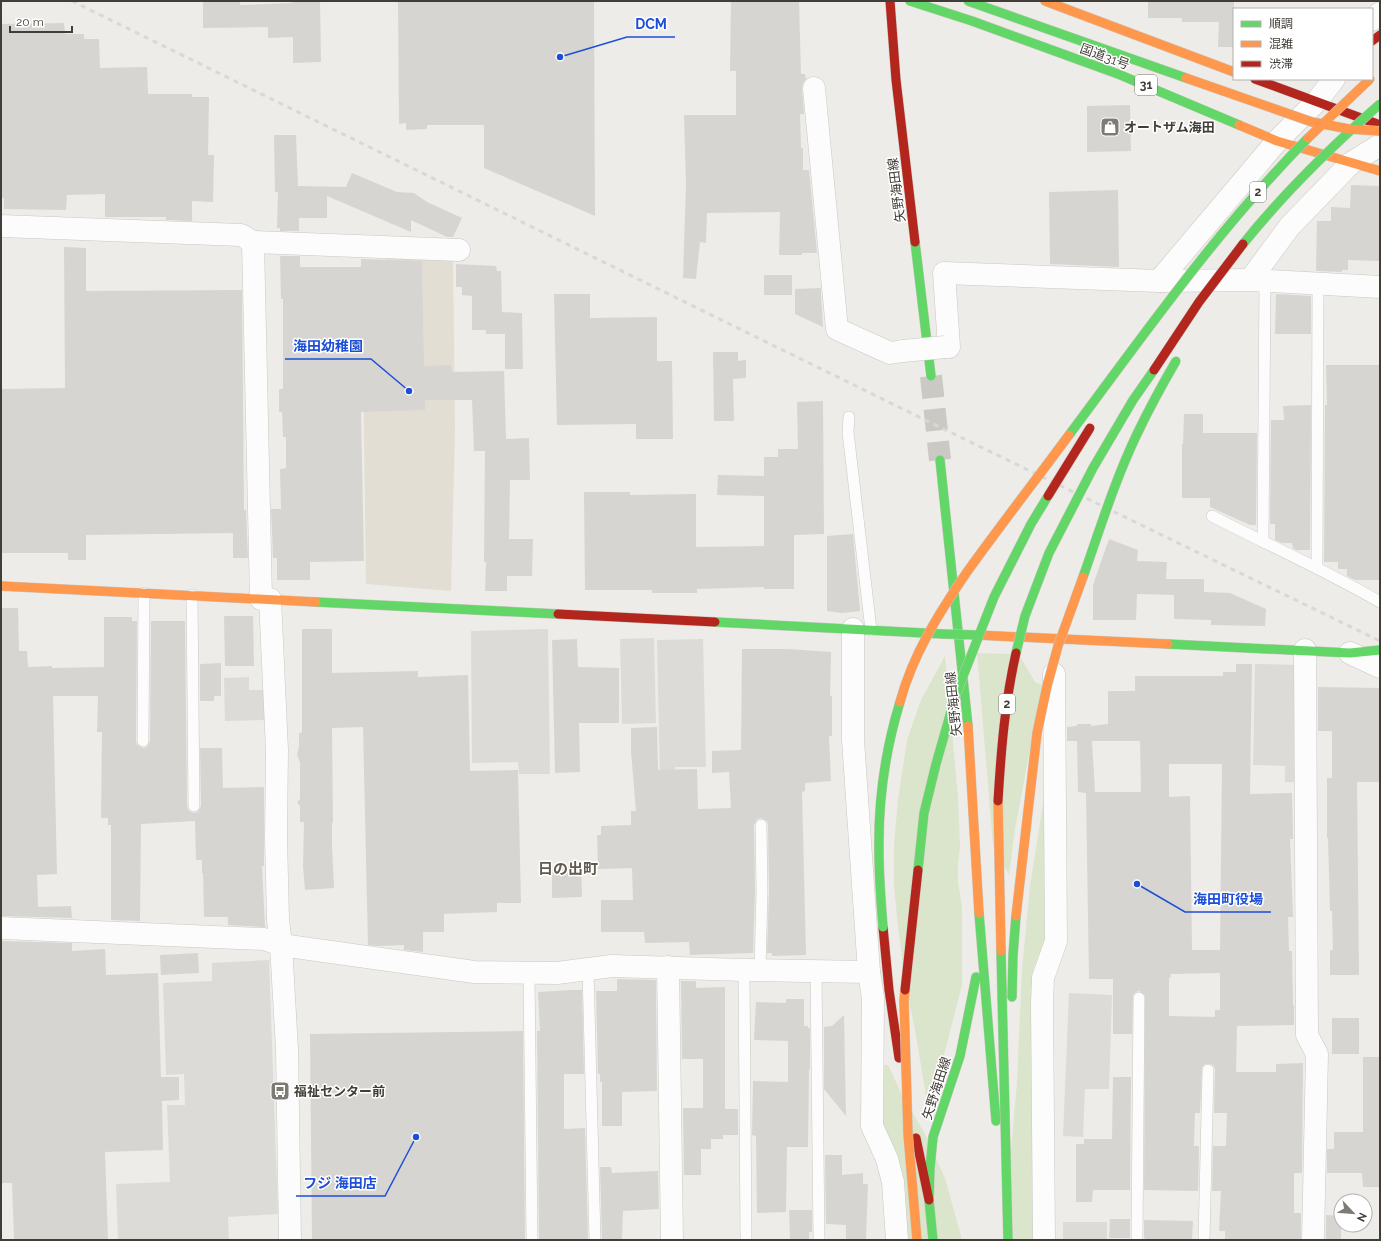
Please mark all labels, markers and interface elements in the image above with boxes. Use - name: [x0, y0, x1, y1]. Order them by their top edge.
- scale bar: [10, 8, 72, 34]
- legend: [1233, 8, 1373, 80]
- callout: DCM: [627, 11, 675, 37]
- text: 20 m: [16, 15, 44, 29]
- text: DCM: [635, 16, 667, 32]
- text: 順調: [1269, 17, 1293, 31]
- text: 混雑: [1269, 37, 1293, 51]
- street label: 国道31号: [1078, 41, 1132, 72]
- text: 渋滞: [1269, 57, 1293, 71]
- road number: 31: [1135, 75, 1157, 95]
- shop icon: オートザム海田: [1099, 116, 1121, 138]
- place label: オートザム海田: [1124, 120, 1215, 135]
- street label: 矢野海田線: [885, 157, 908, 223]
- road number: 2: [1250, 182, 1266, 202]
- callout: 海田幼稚園: [285, 333, 371, 359]
- text: 海田幼稚園: [293, 338, 363, 354]
- street label: 矢野海田線: [943, 671, 964, 737]
- road number: 2: [999, 694, 1015, 714]
- district label: 日の出町: [538, 860, 598, 878]
- callout: 海田町役場: [1185, 886, 1271, 912]
- text: 海田町役場: [1193, 891, 1263, 907]
- street label: 矢野海田線: [919, 1055, 954, 1121]
- bus stop icon: 福祉センター前: [269, 1080, 291, 1102]
- place label: 福祉センター前: [294, 1084, 385, 1099]
- callout: フジ 海田店: [296, 1170, 385, 1196]
- text: フジ 海田店: [303, 1175, 377, 1191]
- north arrow: [1333, 1193, 1373, 1233]
- text: N: [1354, 1211, 1369, 1224]

